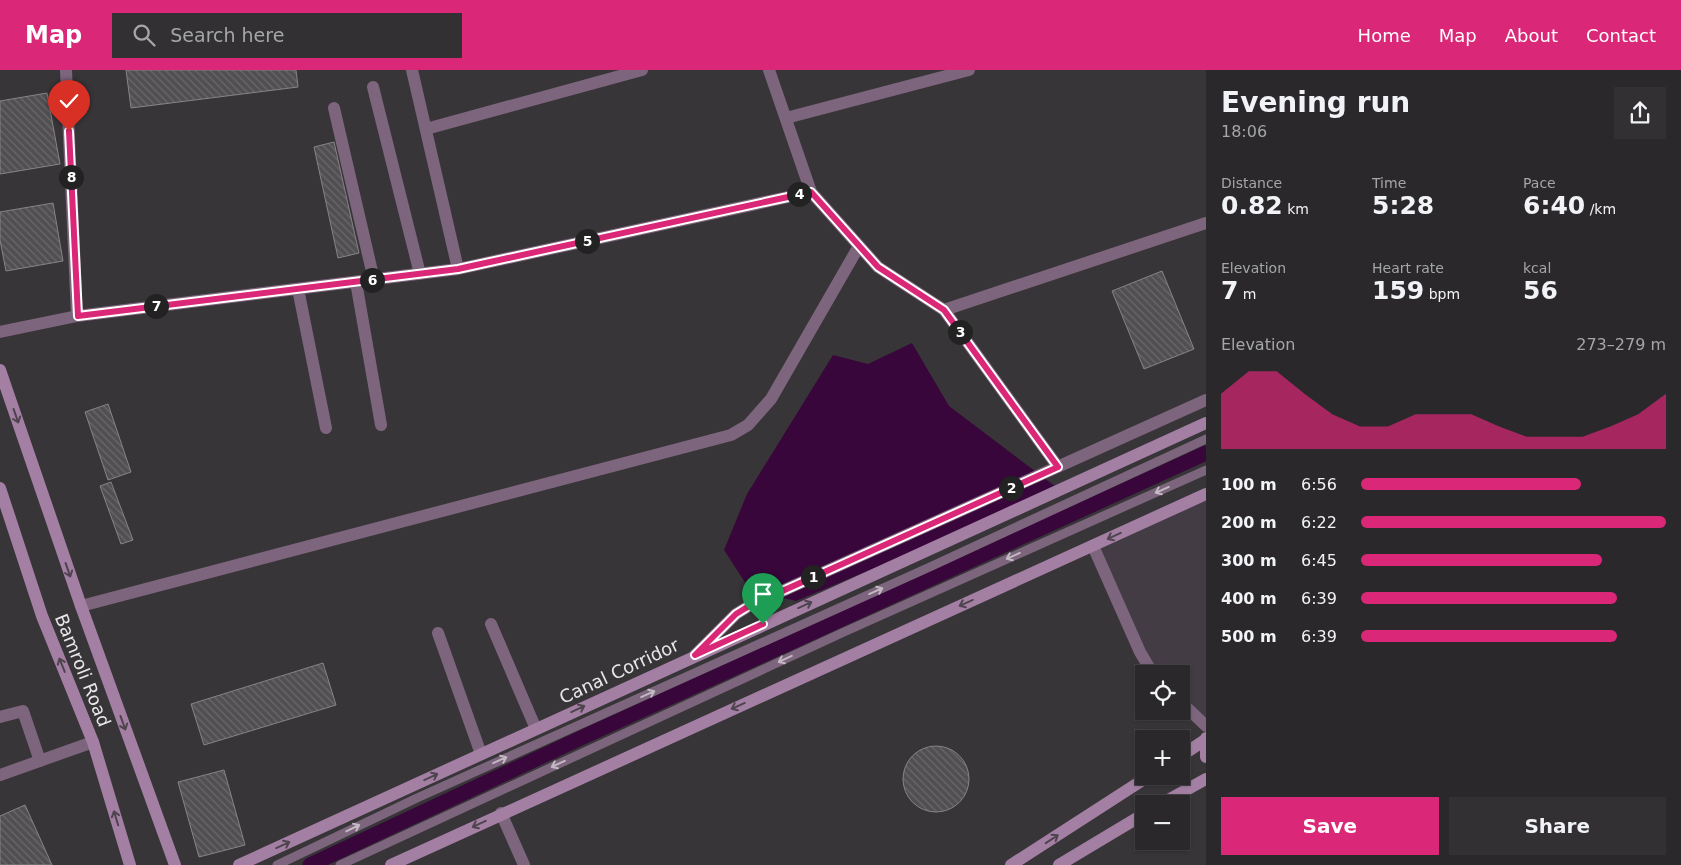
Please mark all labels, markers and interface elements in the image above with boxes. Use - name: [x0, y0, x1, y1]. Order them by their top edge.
- search box: [112, 13, 462, 58]
- text: Map: [25, 21, 82, 49]
- icon: search: [130, 21, 158, 49]
- text: Search here: [170, 24, 284, 46]
- text: Home: [1358, 25, 1411, 46]
- text: Map: [1439, 25, 1477, 46]
- text: About: [1505, 25, 1558, 46]
- text: Contact: [1586, 25, 1656, 46]
- pin: [48, 80, 90, 131]
- text: Evening run: [1221, 86, 1410, 119]
- icon: check: [55, 87, 83, 115]
- button: share: [1614, 87, 1666, 139]
- text: 18:06: [1221, 122, 1267, 141]
- pin: 8: [58, 164, 84, 190]
- text: 8: [67, 169, 76, 185]
- text: Distance: [1221, 175, 1282, 191]
- text: Time: [1372, 175, 1406, 191]
- text: Pace: [1523, 175, 1556, 191]
- pin: 4: [786, 182, 812, 206]
- text: 4: [795, 186, 804, 202]
- text: 0.82: [1221, 191, 1283, 220]
- text: 5:28: [1372, 191, 1434, 220]
- text: 6:40: [1523, 191, 1585, 220]
- text: km: [1283, 201, 1309, 217]
- text: /km: [1585, 201, 1616, 217]
- pin: 5: [574, 228, 600, 254]
- text: 5: [583, 233, 592, 249]
- text: Elevation: [1221, 260, 1286, 276]
- text: Heart rate: [1372, 260, 1444, 276]
- text: kcal: [1523, 260, 1551, 276]
- pin: 6: [360, 268, 384, 292]
- text: 6: [368, 272, 377, 288]
- text: 7: [1221, 276, 1238, 305]
- text: 159: [1372, 276, 1424, 305]
- text: 56: [1523, 276, 1558, 305]
- text: m: [1238, 286, 1257, 302]
- text: bpm: [1424, 286, 1460, 302]
- pin: 7: [144, 294, 168, 318]
- text: 7: [152, 298, 161, 314]
- pin: 3: [948, 320, 972, 344]
- text: 3: [956, 324, 965, 340]
- text: Elevation: [1221, 335, 1295, 354]
- text: 273–279 m: [1576, 335, 1666, 354]
- one-way arrow: [12, 408, 21, 423]
- text: 100 m: [1221, 475, 1277, 494]
- text: 6:56: [1301, 475, 1337, 494]
- pin: 2: [998, 476, 1024, 500]
- text: 2: [1007, 480, 1016, 496]
- one-way arrow: [1155, 486, 1170, 496]
- text: 200 m: [1221, 513, 1277, 532]
- text: 6:22: [1301, 513, 1337, 532]
- one-way arrow: [1107, 532, 1122, 542]
- text: 300 m: [1221, 551, 1277, 570]
- text: 6:45: [1301, 551, 1337, 570]
- one-way arrow: [1006, 552, 1021, 562]
- one-way arrow: [64, 562, 74, 578]
- pin: 1: [800, 564, 826, 590]
- text: 1: [809, 569, 818, 585]
- pin: [742, 573, 784, 624]
- icon: arrive: [749, 580, 777, 608]
- one-way arrow: [868, 586, 883, 596]
- text: 400 m: [1221, 589, 1277, 608]
- text: 6:39: [1301, 589, 1337, 608]
- one-way arrow: [797, 599, 812, 609]
- one-way arrow: [959, 599, 974, 609]
- street label: Bamroli Road: [51, 611, 115, 729]
- text: 500 m: [1221, 627, 1277, 646]
- text: 6:39: [1301, 627, 1337, 646]
- street label: Canal Corridor: [556, 634, 683, 708]
- one-way arrow: [778, 655, 793, 664]
- one-way arrow: [57, 658, 66, 673]
- map controls: [1135, 665, 1190, 850]
- button: locate: [1135, 665, 1190, 720]
- one-way arrow: [640, 688, 655, 698]
- one-way arrow: [731, 702, 746, 712]
- one-way arrow: [570, 704, 585, 713]
- one-way arrow: [119, 715, 128, 730]
- button: +: [1135, 730, 1190, 785]
- one-way arrow: [492, 755, 507, 764]
- one-way arrow: [551, 759, 566, 769]
- one-way arrow: [423, 772, 438, 782]
- button: −: [1135, 795, 1190, 850]
- button: Save: [1221, 797, 1439, 855]
- button: Share: [1449, 797, 1666, 855]
- one-way arrow: [111, 811, 121, 827]
- one-way arrow: [472, 820, 487, 829]
- one-way arrow: [345, 823, 360, 833]
- one-way arrow: [1044, 833, 1058, 843]
- one-way arrow: [275, 839, 290, 849]

